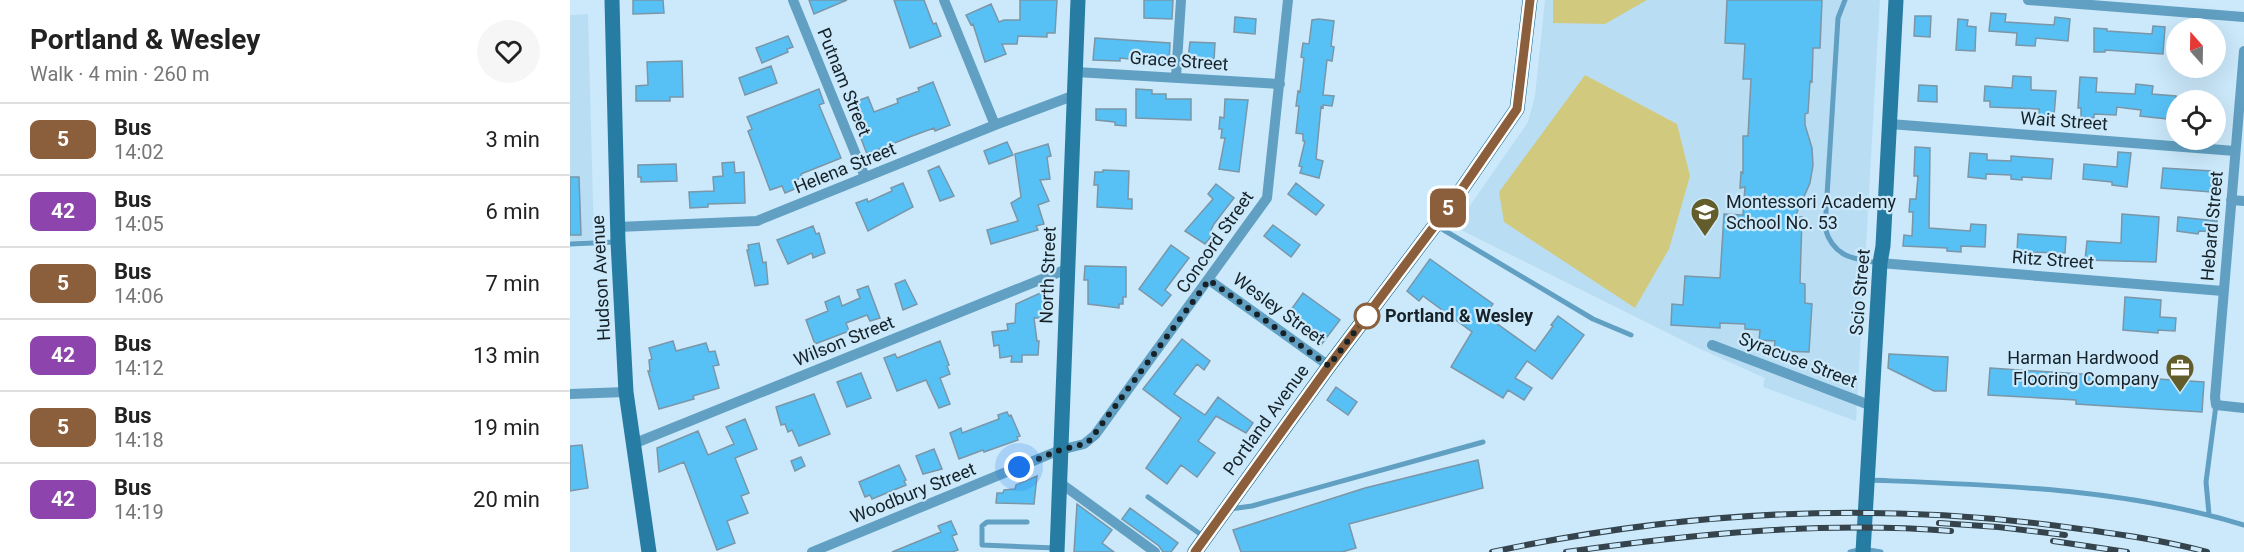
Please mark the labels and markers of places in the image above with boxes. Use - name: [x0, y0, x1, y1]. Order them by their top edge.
- place label: Montessori Academy School No. 53: [1726, 191, 1897, 233]
- school or university icon: Montessori Academy School No. 53: [1689, 196, 1721, 238]
- marker: Portland & Wesley: [1354, 303, 1380, 329]
- place label: Portland & Wesley: [1385, 305, 1534, 326]
- place label: Harman Hardwood Flooring Company: [2007, 347, 2159, 389]
- office icon: Harman Hardwood Flooring Company: [2164, 352, 2196, 394]

